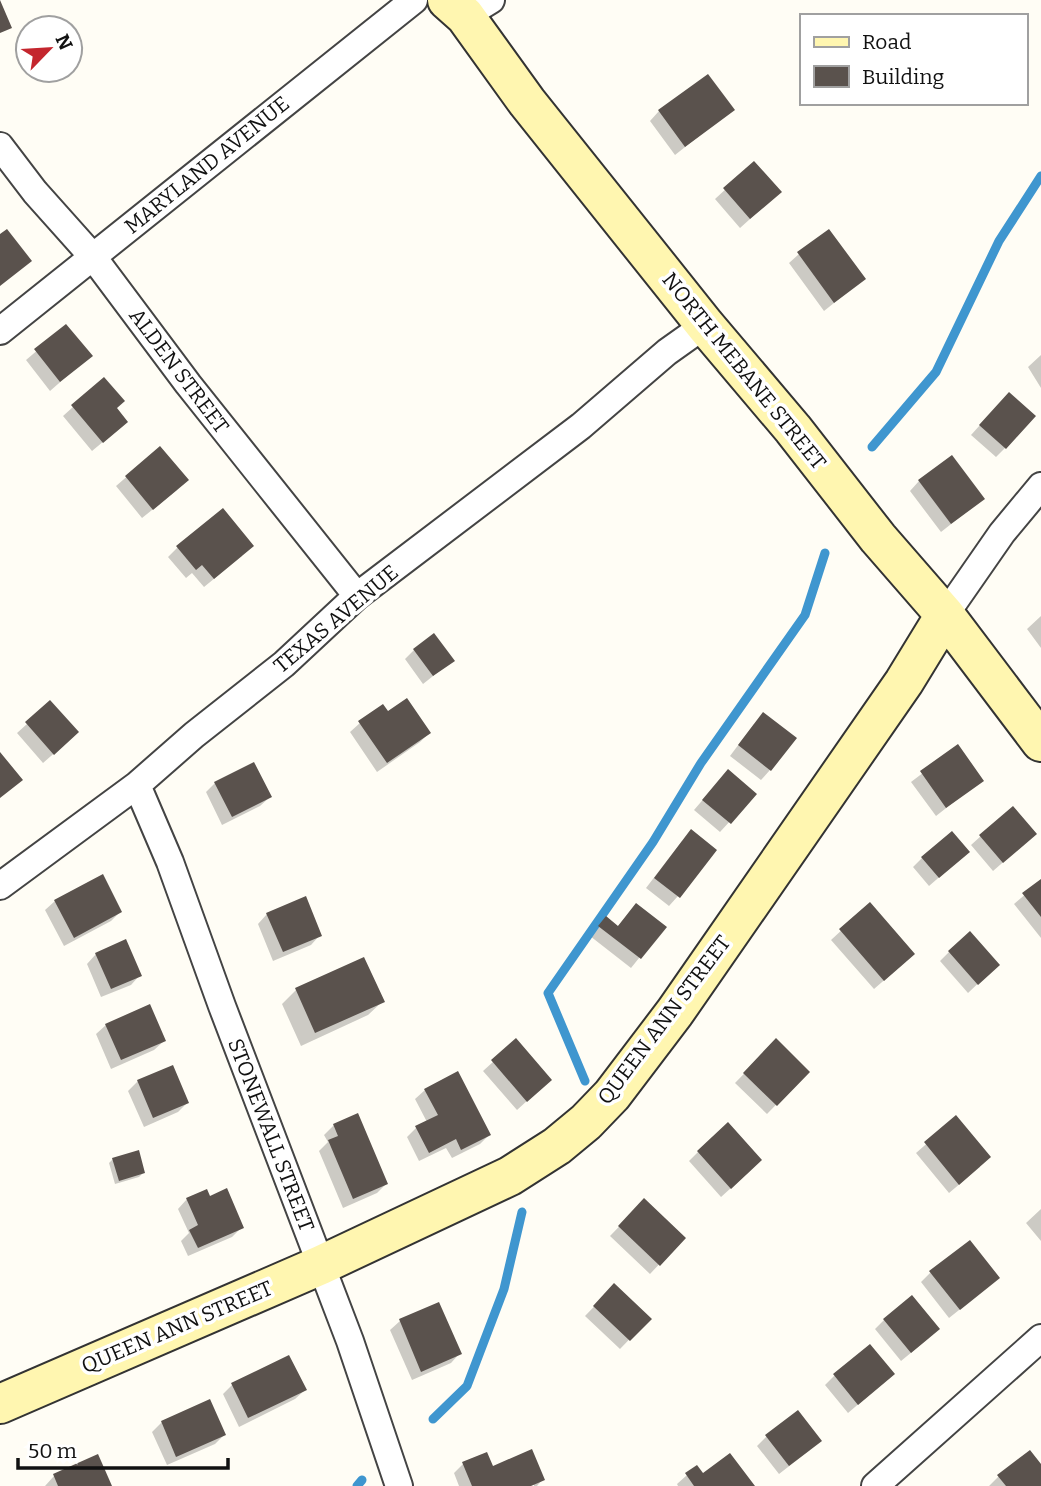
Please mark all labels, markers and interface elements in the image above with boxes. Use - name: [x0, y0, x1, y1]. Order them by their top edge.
- north arrow: [14, 14, 84, 84]
- legend: [800, 14, 1027, 105]
- text: Road: [862, 29, 911, 55]
- text: N: [50, 31, 78, 54]
- text: Building: [862, 64, 945, 90]
- street label: MARYLAND AVENUE: [119, 91, 295, 239]
- street label: NORTH MEBANE STREET: [657, 267, 831, 475]
- street label: ALDEN STREET: [124, 303, 234, 439]
- street label: TEXAS AVENUE: [268, 559, 404, 679]
- street label: QUEEN ANN STREET: [592, 930, 736, 1110]
- street label: STONEWALL STREET: [222, 1035, 320, 1235]
- street label: QUEEN ANN STREET: [78, 1275, 276, 1379]
- scale bar: [18, 1426, 228, 1470]
- text: 50 m: [28, 1438, 77, 1464]

